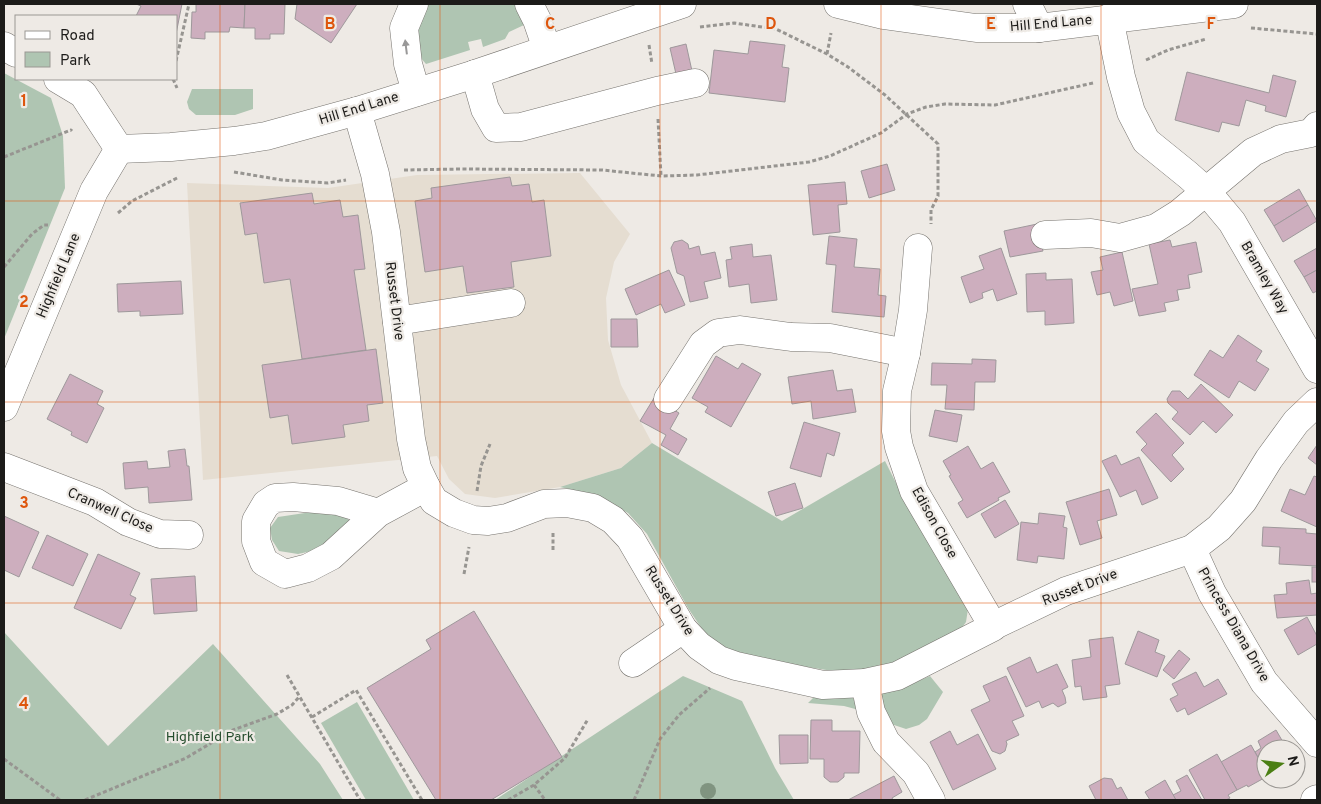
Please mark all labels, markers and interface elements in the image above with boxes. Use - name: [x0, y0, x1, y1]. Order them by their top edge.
- street label: Hill End Lane: [1009, 12, 1093, 36]
- legend: [15, 15, 178, 80]
- text: B: [324, 15, 336, 35]
- text: C: [545, 15, 555, 35]
- text: D: [765, 15, 777, 35]
- text: E: [986, 15, 996, 35]
- text: F: [1206, 15, 1216, 35]
- text: Road: [60, 27, 95, 46]
- one-way arrow: [402, 39, 410, 55]
- text: Park: [60, 52, 91, 71]
- street label: Hill End Lane: [317, 89, 401, 129]
- text: 1: [21, 92, 27, 112]
- street label: Highfield Lane: [33, 231, 85, 321]
- street label: Bramley Way: [1236, 239, 1292, 317]
- street label: Russet Drive: [381, 261, 407, 341]
- text: 2: [19, 293, 29, 313]
- street label: Edison Close: [907, 484, 961, 562]
- street label: Cranwell Close: [65, 485, 155, 537]
- text: 3: [19, 494, 29, 514]
- street label: Russet Drive: [641, 563, 697, 639]
- street label: Princess Diana Drive: [1193, 565, 1273, 685]
- street label: Russet Drive: [1040, 566, 1120, 610]
- text: 4: [19, 695, 29, 715]
- park label: Highfield Park: [166, 729, 254, 746]
- north arrow: [1256, 739, 1306, 789]
- text: N: [1283, 754, 1302, 768]

